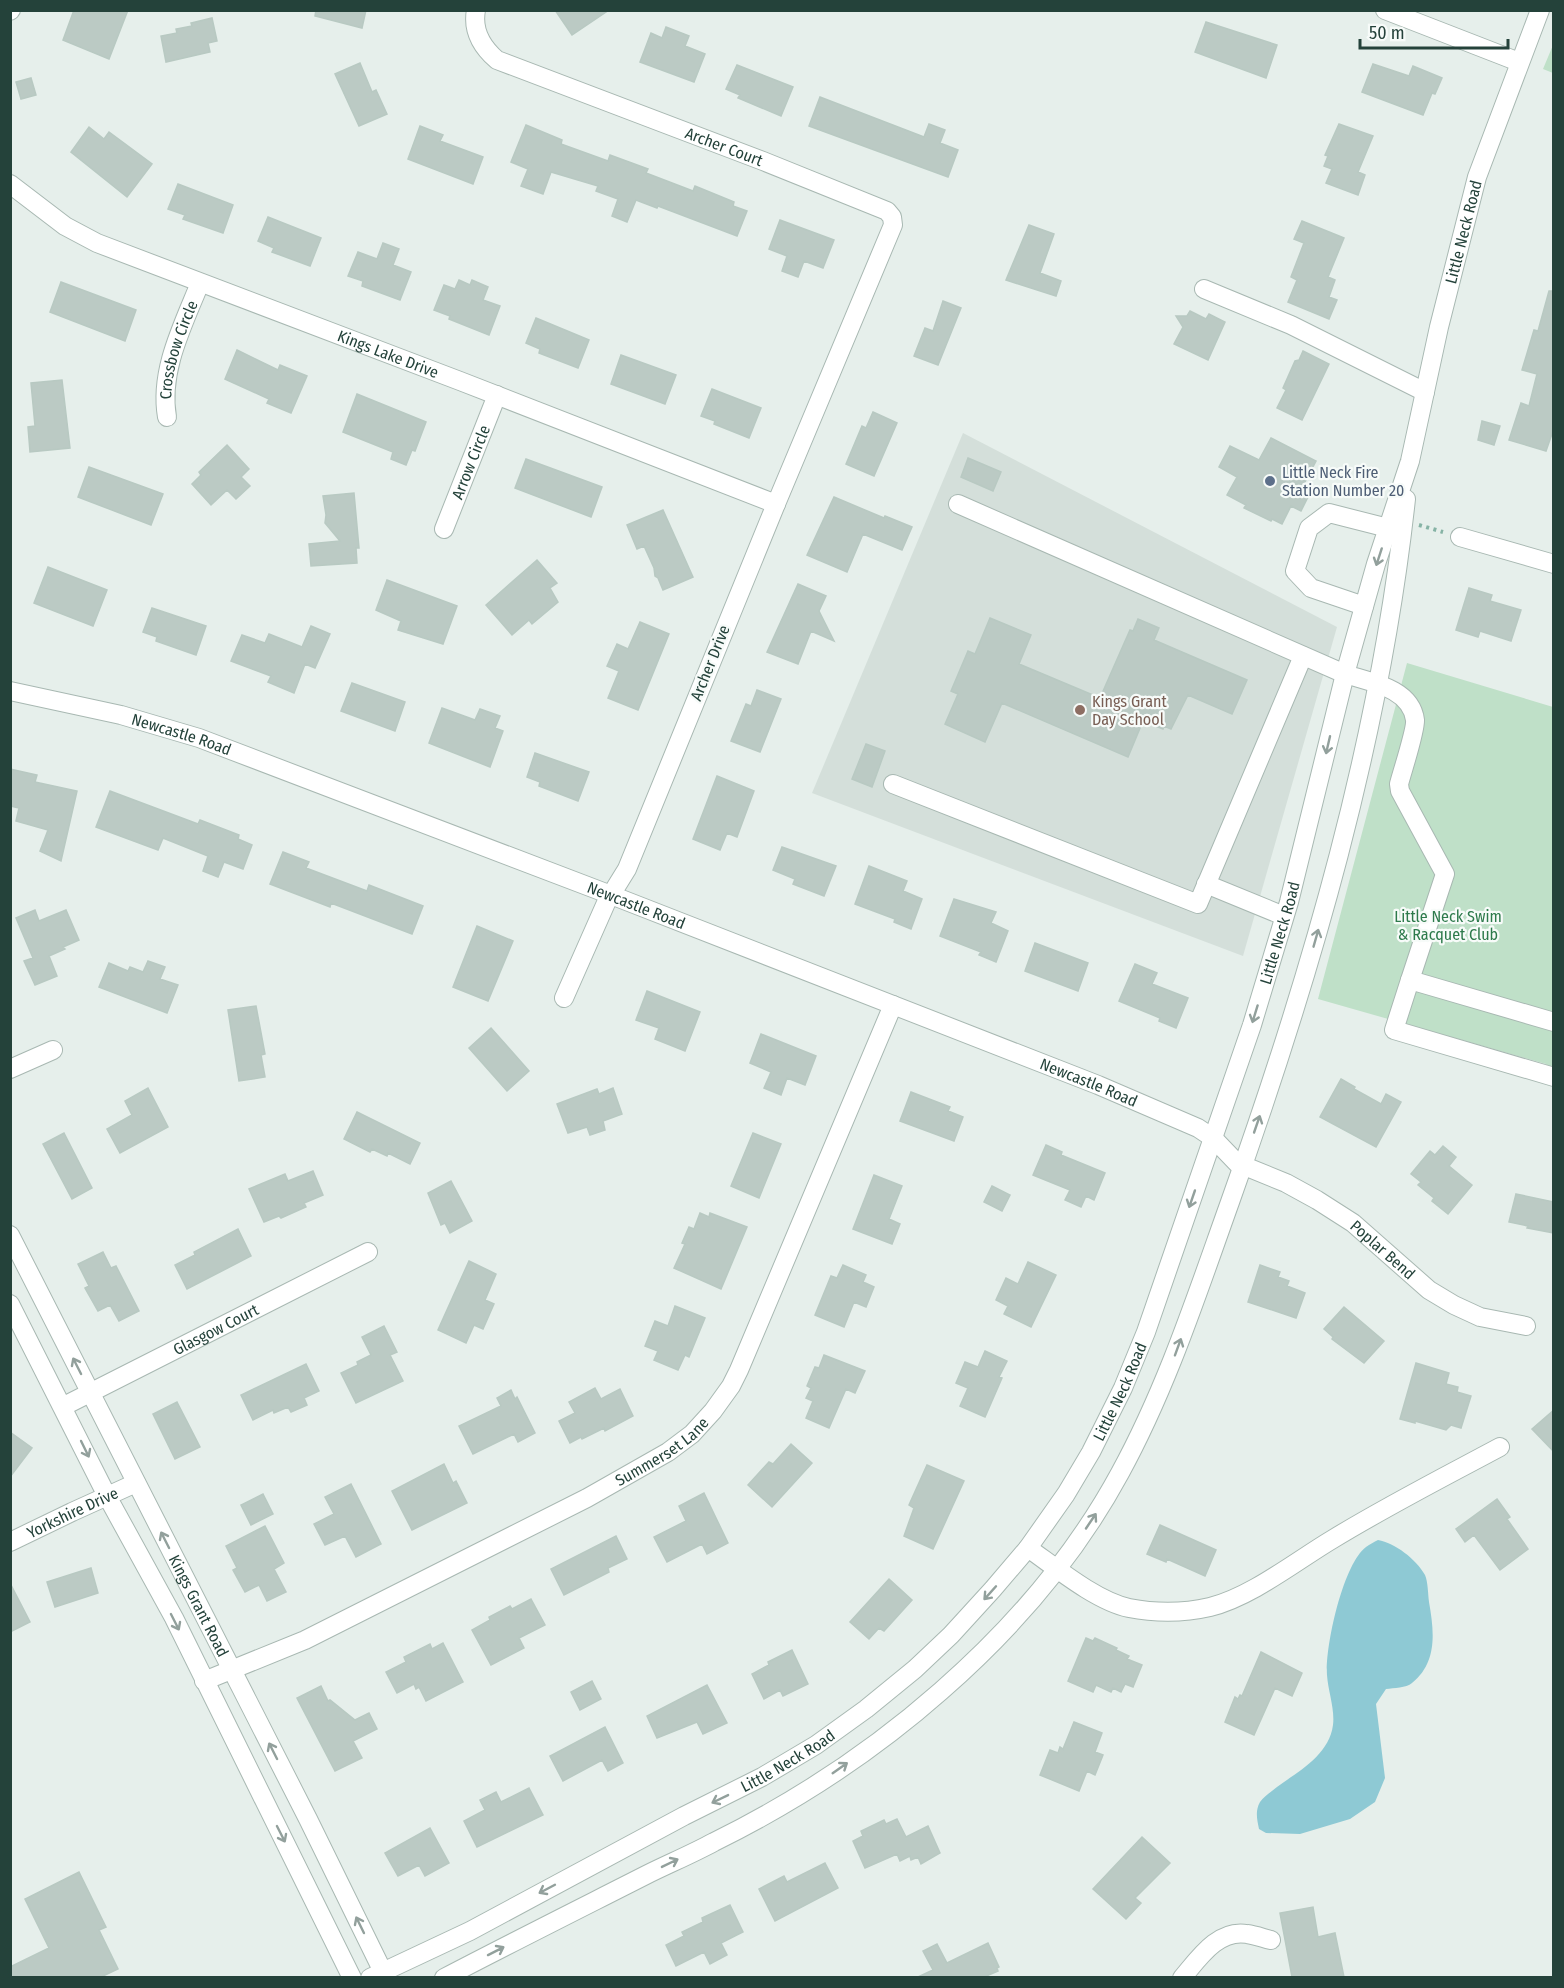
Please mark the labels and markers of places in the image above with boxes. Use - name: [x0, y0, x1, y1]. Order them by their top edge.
- place label: Little Neck Fire Station Number 20: [1282, 463, 1404, 500]
- marker: Little Neck Fire Station Number 20: [1263, 474, 1277, 488]
- place label: Kings Grant Day School: [1092, 692, 1167, 729]
- marker: Kings Grant Day School: [1073, 703, 1087, 717]

